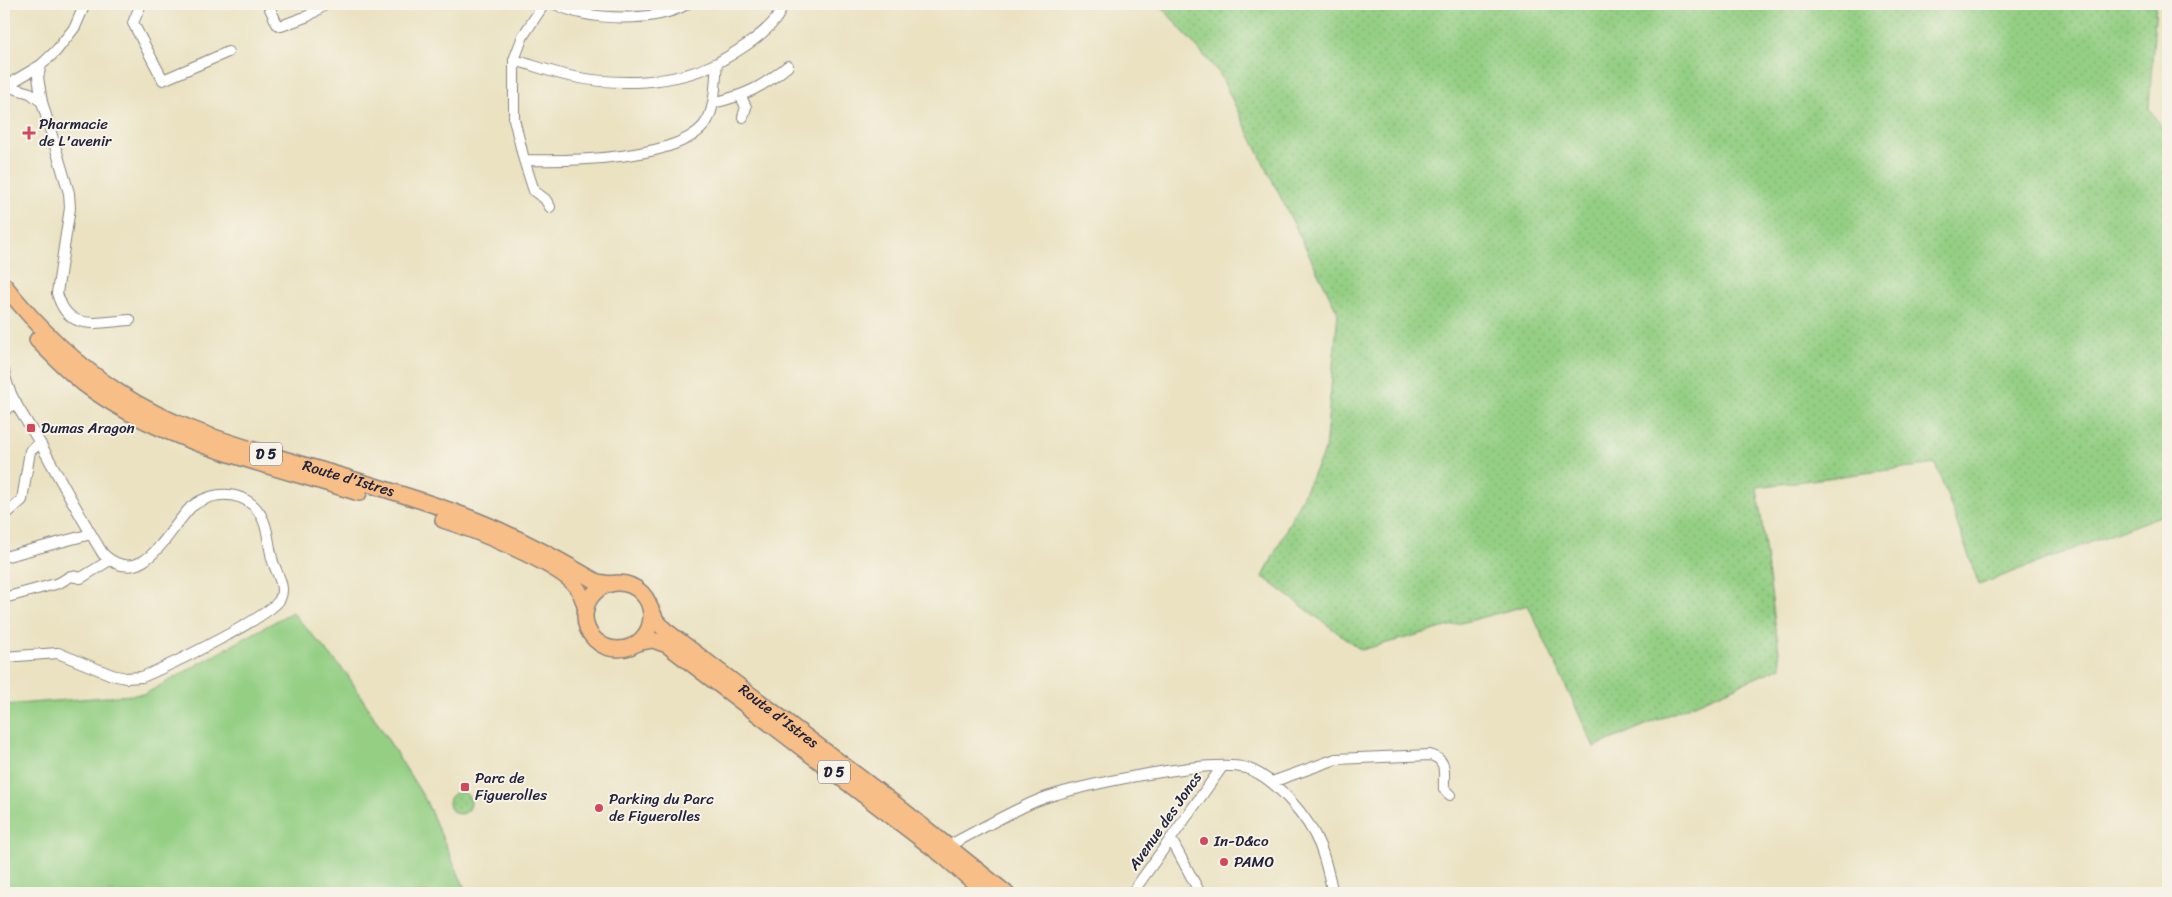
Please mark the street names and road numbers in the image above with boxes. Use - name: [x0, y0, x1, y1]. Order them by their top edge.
- road number: D 5: [250, 442, 282, 466]
- street label: Route d'Istres: [299, 452, 399, 504]
- street label: Route d'Istres: [733, 677, 825, 755]
- road number: D 5: [818, 760, 850, 784]
- street label: Avenue des Joncs: [1121, 766, 1209, 877]

